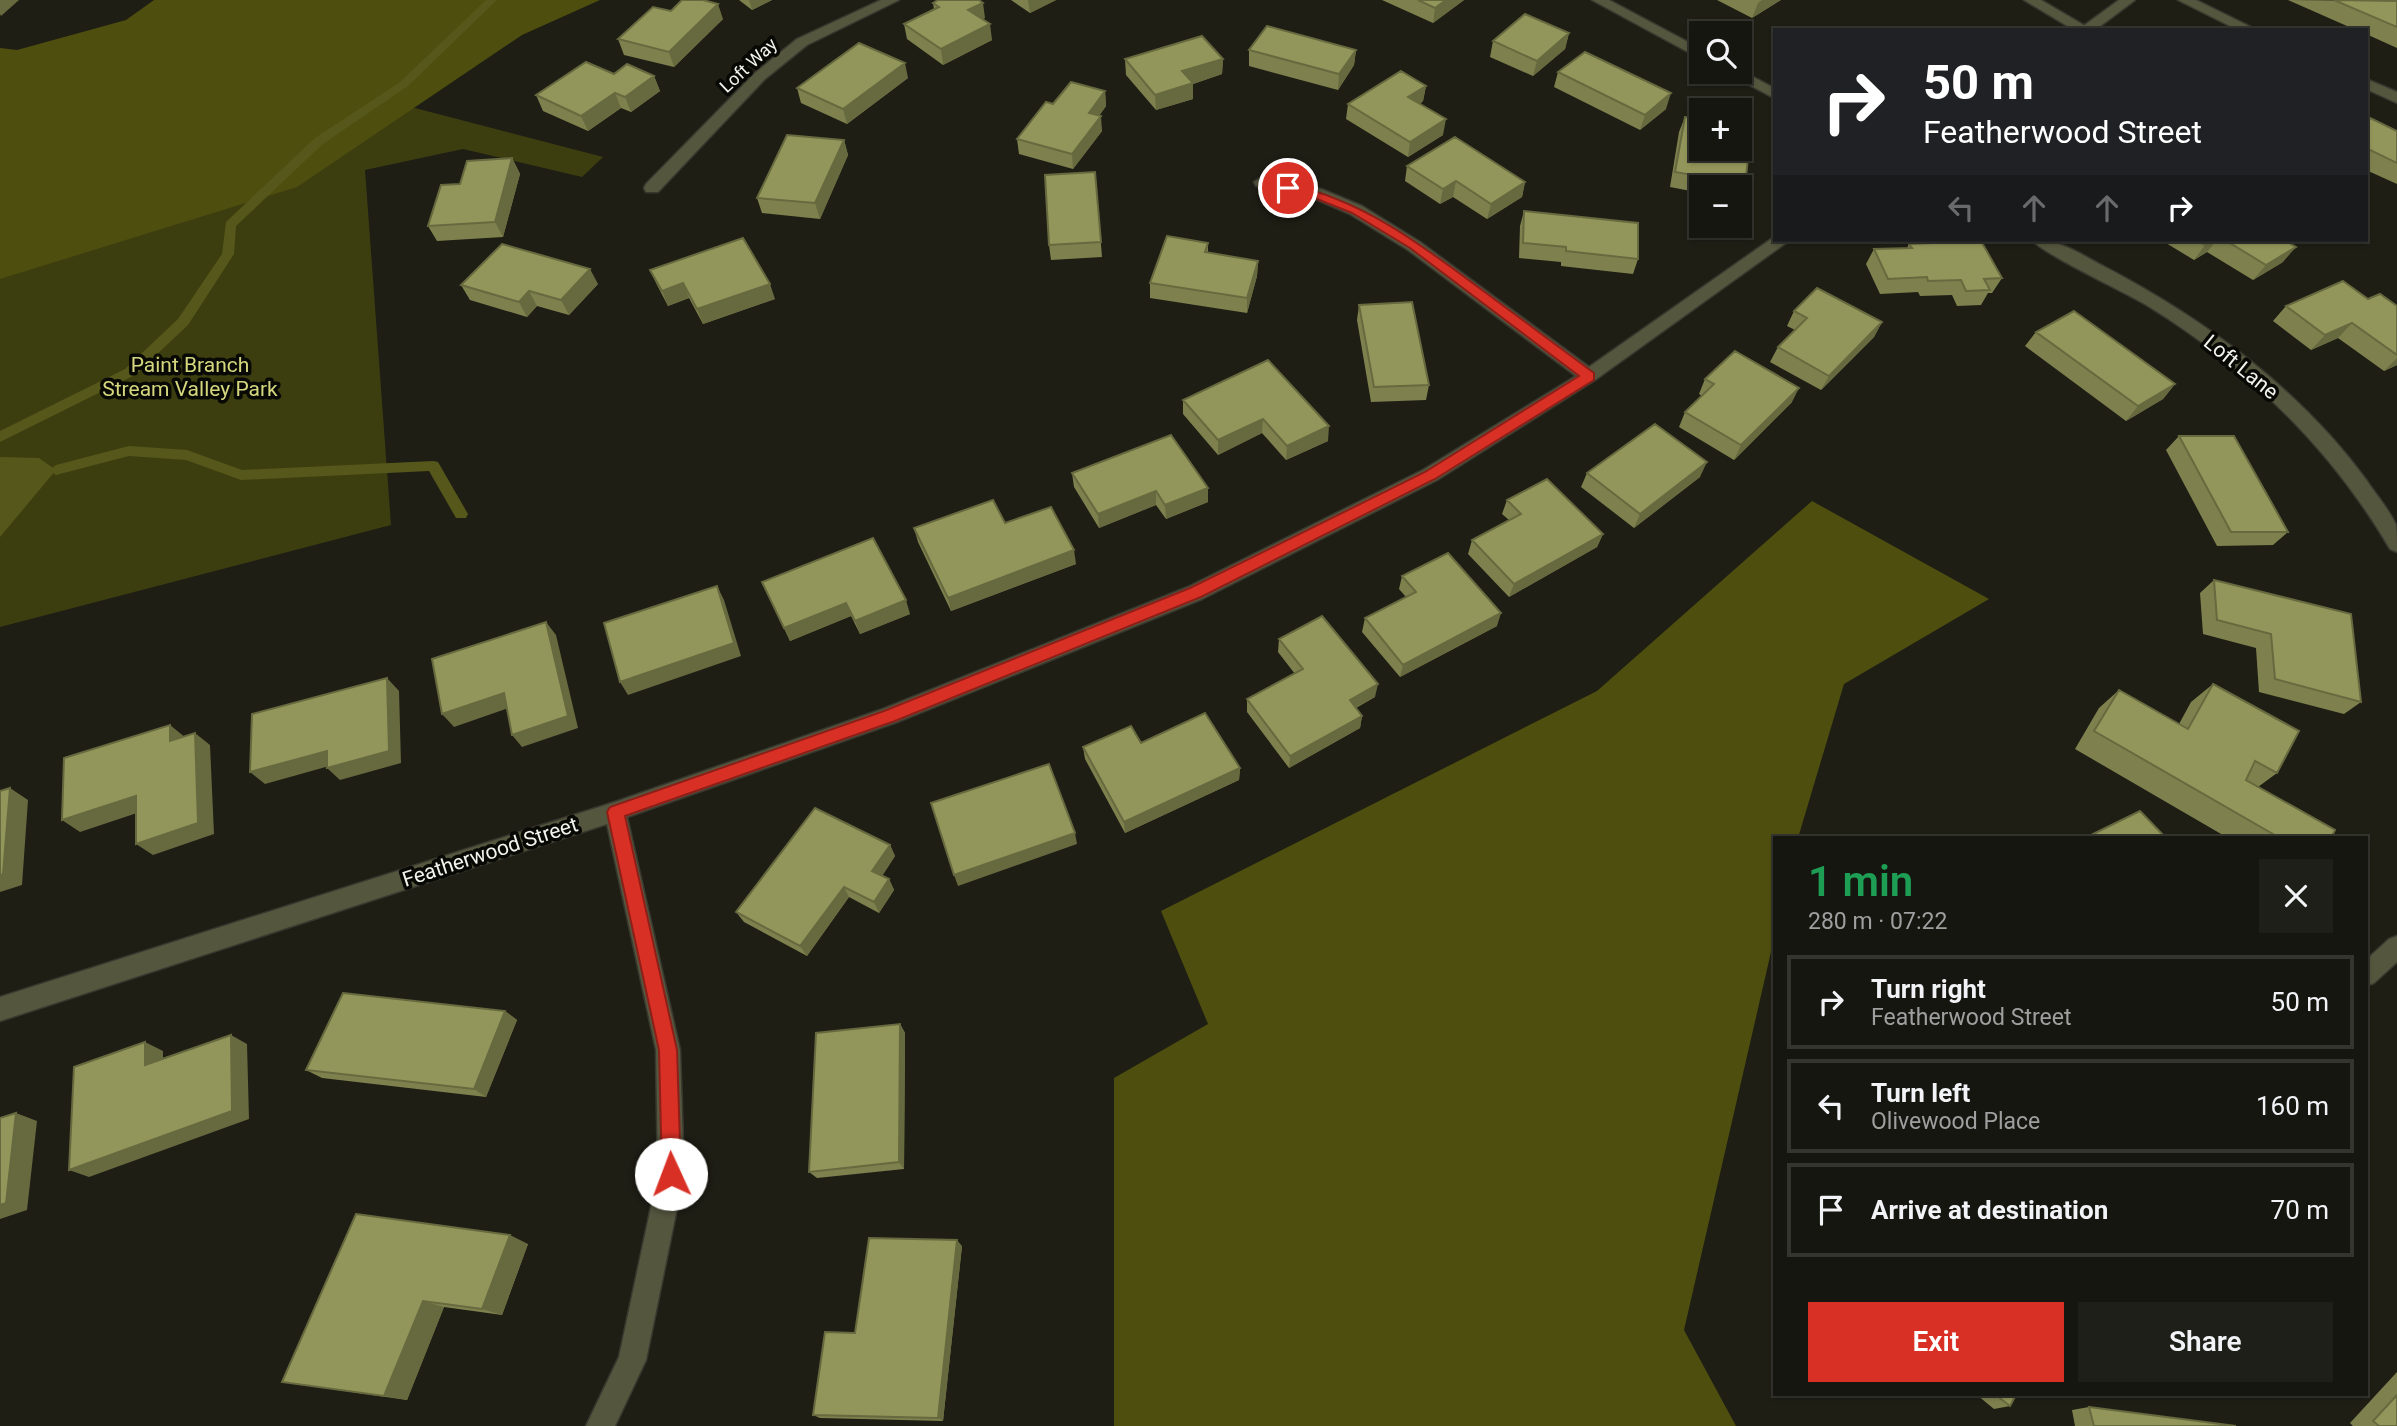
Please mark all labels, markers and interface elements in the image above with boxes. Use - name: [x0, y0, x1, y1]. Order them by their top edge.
- map controls: [1689, 21, 1752, 238]
- button: search: [1689, 21, 1752, 84]
- street label: Loft Way: [715, 33, 781, 97]
- text: 50 m: [1923, 54, 2034, 111]
- icon: right: [1808, 56, 1899, 147]
- button: +: [1689, 98, 1752, 161]
- text: Featherwood Street: [1923, 113, 2202, 151]
- pin: [1258, 158, 1318, 218]
- icon: arrive: [1269, 169, 1307, 207]
- button: −: [1689, 175, 1752, 238]
- icon: left: [1942, 189, 1980, 227]
- icon: ahead: [2015, 189, 2053, 227]
- icon: ahead: [2088, 189, 2126, 227]
- icon: right: [2161, 189, 2199, 227]
- street label: Loft Lane: [2199, 330, 2283, 404]
- park label: Paint Branch Stream Valley Park: [102, 353, 278, 401]
- street label: Featherwood Street: [399, 812, 581, 892]
- text: 1 min: [1808, 857, 1913, 906]
- button: close: [2259, 859, 2333, 933]
- text: 280 m · 07:22: [1808, 908, 1947, 935]
- text: Turn right: [1871, 974, 1986, 1004]
- icon: right: [1812, 983, 1850, 1021]
- text: 50 m: [2271, 987, 2329, 1017]
- text: Featherwood Street: [1871, 1004, 2071, 1031]
- text: Turn left: [1871, 1078, 1970, 1108]
- icon: left: [1812, 1087, 1850, 1125]
- text: 160 m: [2256, 1091, 2329, 1121]
- text: Olivewood Place: [1871, 1108, 2040, 1135]
- position arrow: [634, 1137, 708, 1211]
- icon: arrive: [1812, 1191, 1850, 1229]
- text: Arrive at destination: [1871, 1195, 2108, 1225]
- text: 70 m: [2271, 1195, 2329, 1225]
- button: Exit: [1808, 1302, 2064, 1382]
- button: Share: [2078, 1302, 2333, 1382]

